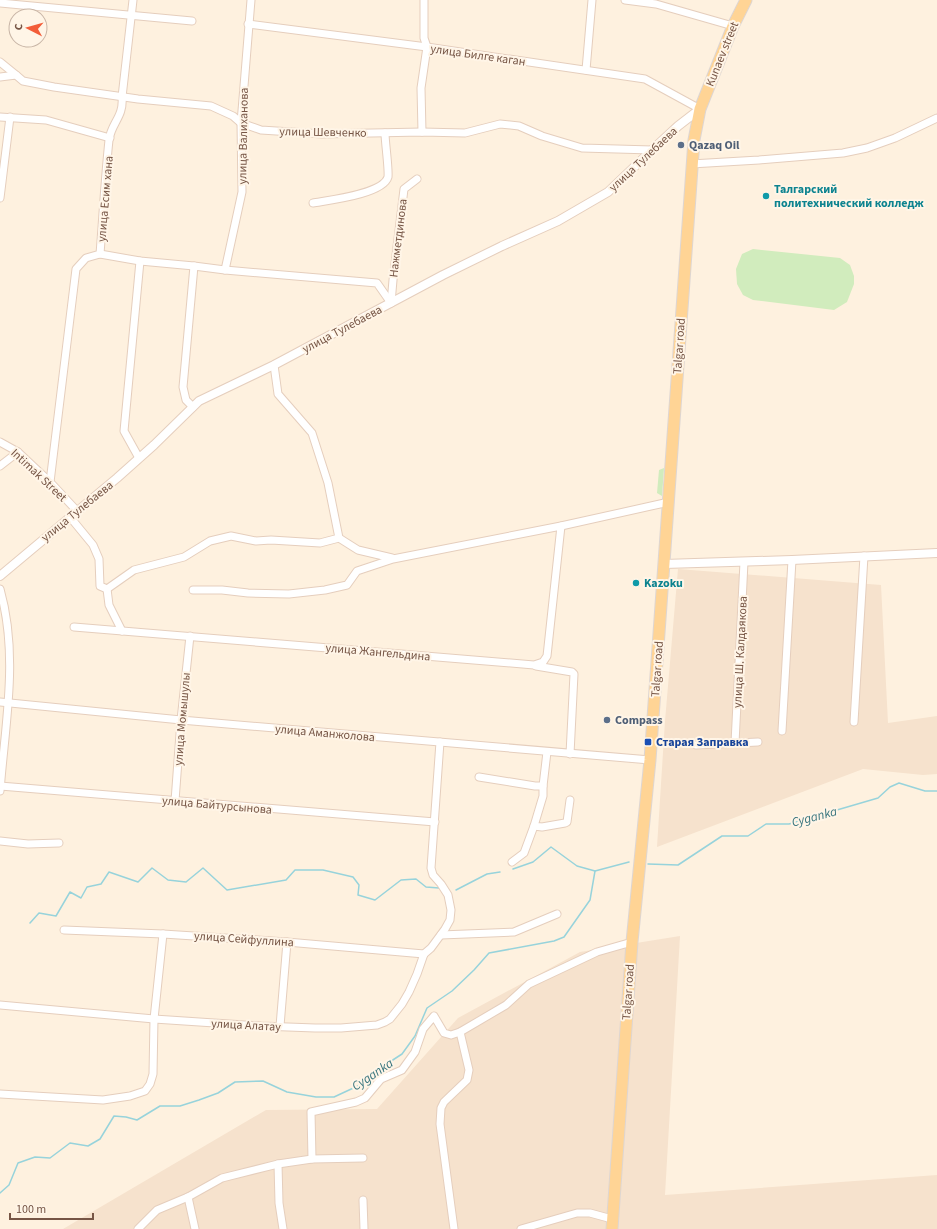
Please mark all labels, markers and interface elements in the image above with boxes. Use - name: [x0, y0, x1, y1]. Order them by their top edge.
- north arrow: [8, 8, 48, 48]
- street label: Kunaev street: [702, 19, 743, 89]
- text: С: [11, 22, 26, 31]
- street label: улица Билге каган: [429, 40, 527, 71]
- street label: улица Валиханова: [234, 87, 253, 185]
- street label: улица Шевченко: [279, 123, 367, 142]
- street label: улица Тулебаева: [605, 123, 681, 196]
- place label: Qazaq Oil: [689, 137, 740, 154]
- marker: Qazaq Oil: [676, 140, 686, 150]
- street label: улица Есим хана: [93, 155, 118, 243]
- place label: Талгарский политехнический колледж: [774, 181, 925, 212]
- marker: Талгарский политехнический колледж: [761, 191, 771, 201]
- street label: Нажметдинова: [385, 198, 412, 278]
- street label: улица Тулебаева: [299, 301, 385, 358]
- street label: Talgar road: [669, 317, 690, 375]
- street label: Intimak Street: [7, 445, 70, 506]
- street label: улица Тулебаева: [38, 477, 117, 546]
- place label: Kazoku: [644, 575, 683, 592]
- marker: Kazoku: [631, 578, 641, 588]
- street label: улица Ш. Калдаякова: [729, 596, 752, 708]
- street label: улица Жангельдина: [325, 639, 431, 666]
- street label: Talgar road: [647, 640, 668, 698]
- street label: улица Момышулы: [170, 672, 195, 766]
- place label: Compass: [615, 712, 663, 729]
- marker: Compass: [602, 715, 612, 725]
- street label: улица Аманжолова: [274, 721, 376, 746]
- place label: Старая Заправка: [656, 734, 749, 751]
- marker: Старая Заправка: [643, 737, 653, 747]
- street label: улица Байтурсынова: [161, 792, 273, 819]
- water label: Cyganka: [790, 802, 839, 832]
- street label: улица Сейфуллина: [193, 928, 294, 951]
- street label: Talgar road: [618, 963, 639, 1021]
- street label: улица Алатау: [211, 1015, 282, 1036]
- water label: Cyganka: [348, 1054, 397, 1095]
- scale bar: [10, 1195, 93, 1221]
- text: 100 m: [16, 1201, 46, 1218]

